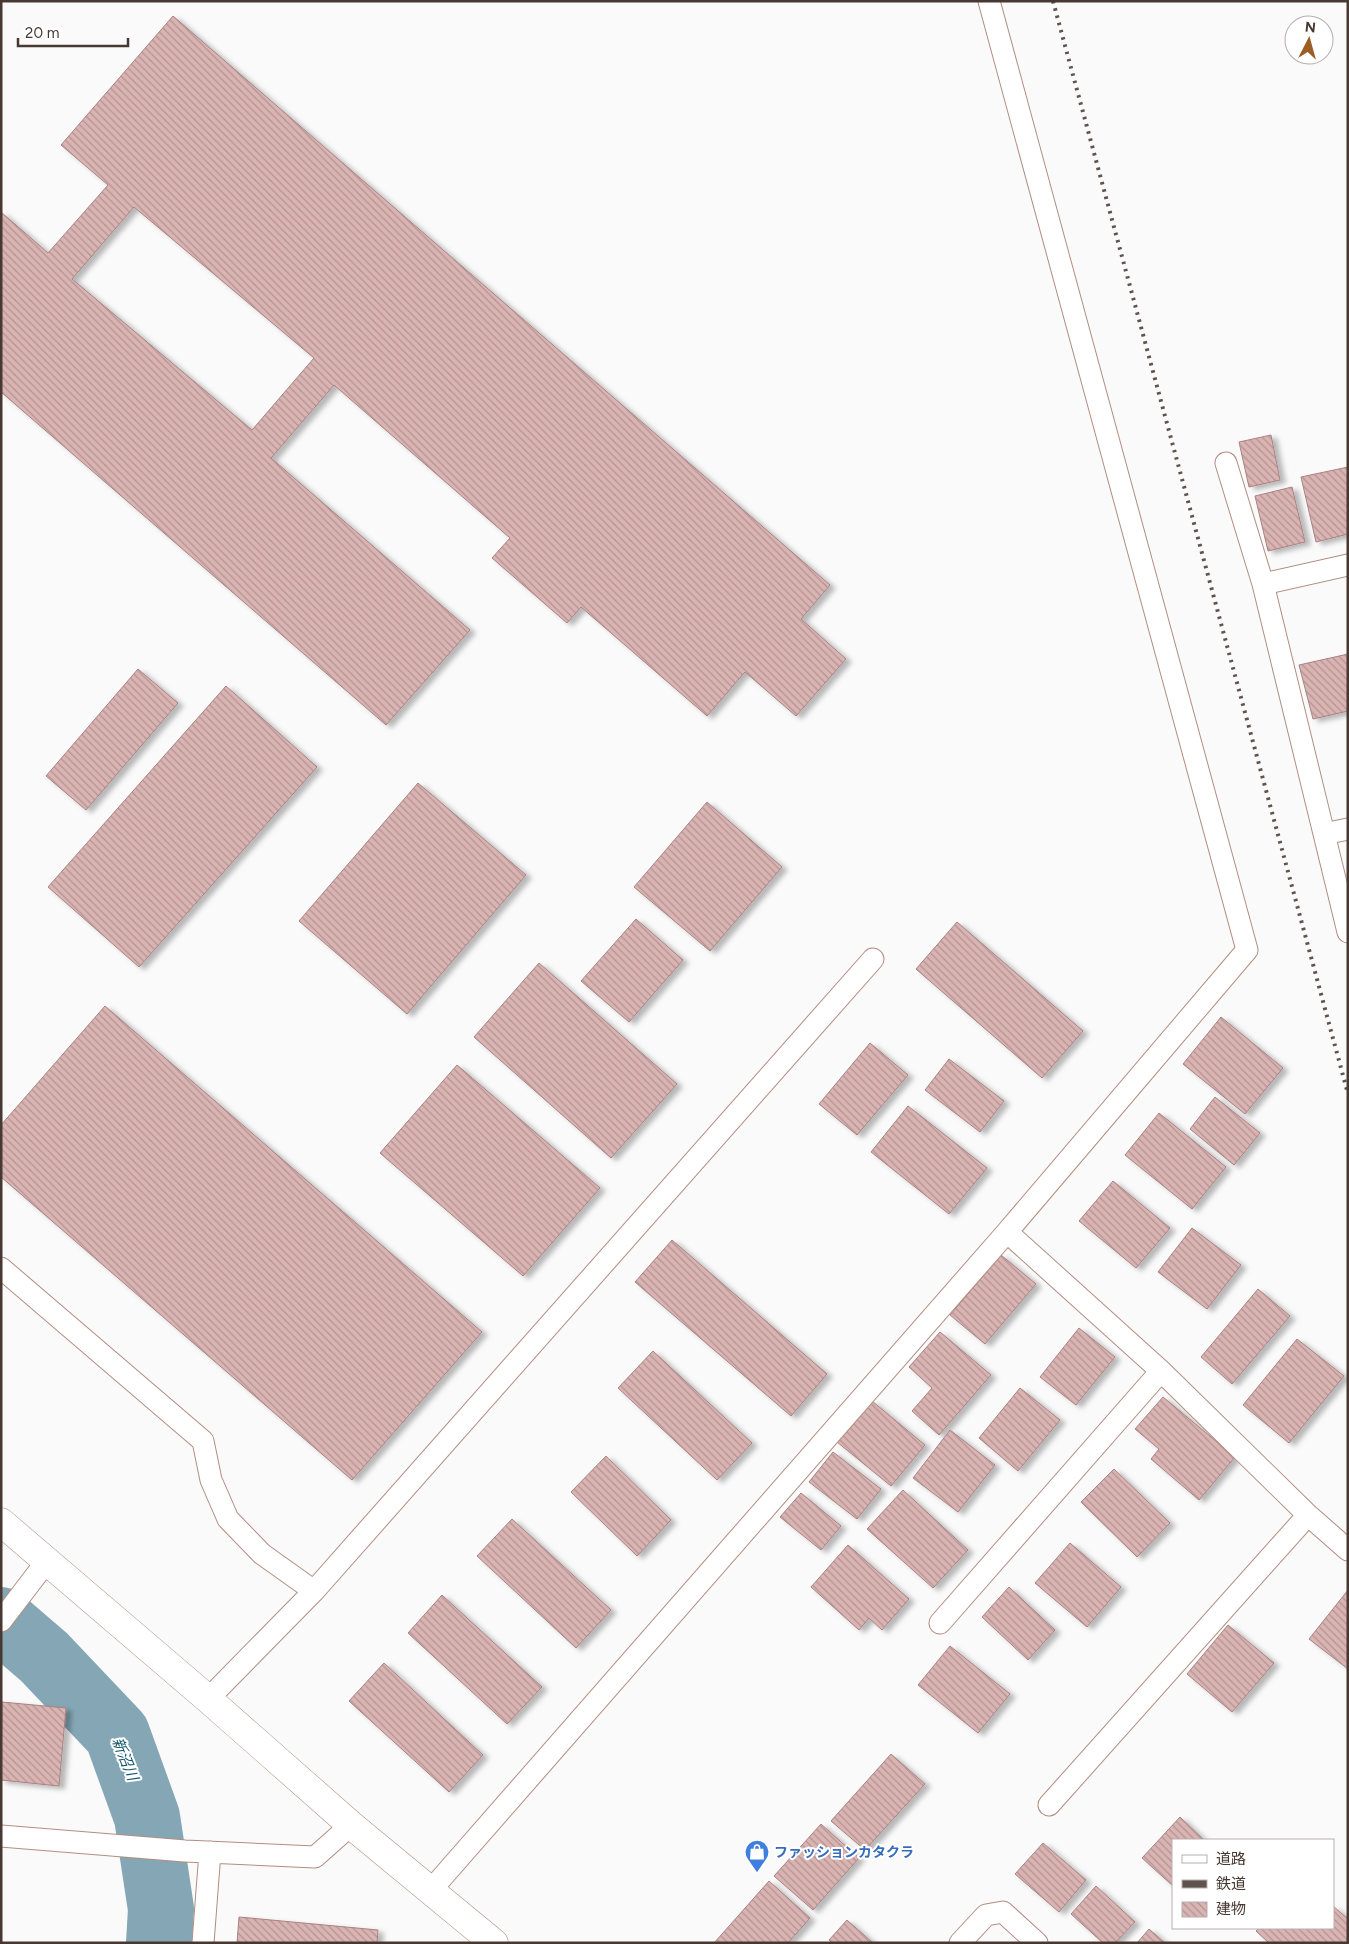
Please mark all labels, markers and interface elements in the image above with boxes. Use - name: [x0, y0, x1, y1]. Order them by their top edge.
- scale bar: [18, 15, 128, 47]
- north arrow: [1284, 15, 1334, 65]
- text: N: [1304, 19, 1317, 37]
- text: 20 m: [25, 24, 59, 42]
- water label: 新沼川: [108, 1735, 143, 1785]
- shop icon: ファッションカタクラ: [744, 1839, 770, 1873]
- legend: [1172, 1839, 1334, 1929]
- place label: ファッションカタクラ: [774, 1844, 914, 1861]
- text: 道路: [1216, 1850, 1246, 1868]
- text: 鉄道: [1216, 1875, 1246, 1893]
- text: 建物: [1216, 1900, 1246, 1918]

